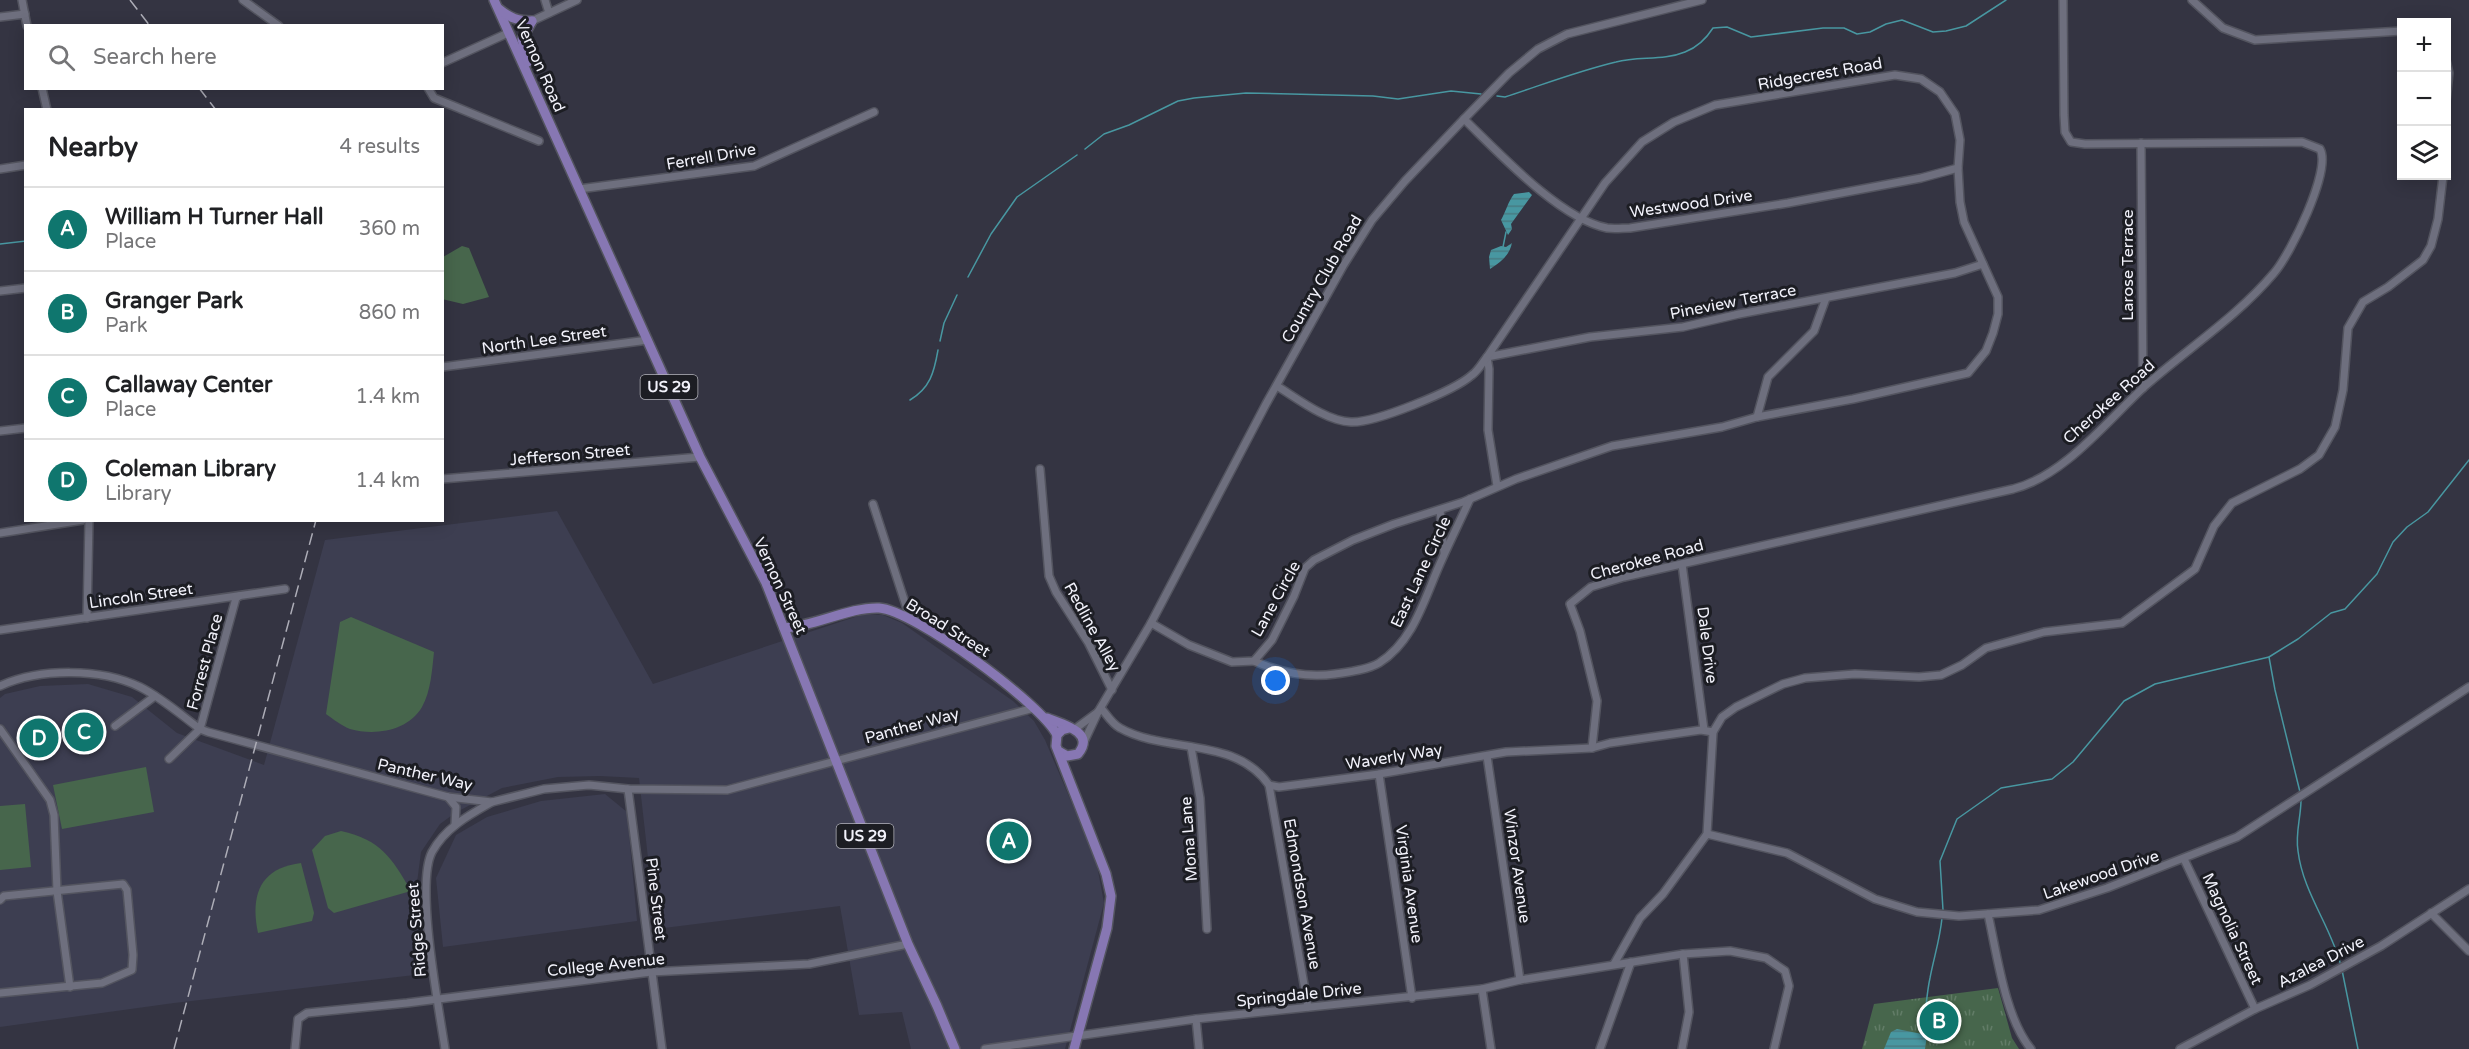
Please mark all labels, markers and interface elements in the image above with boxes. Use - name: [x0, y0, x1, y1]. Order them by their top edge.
- street label: Vernon Road: [511, 17, 569, 115]
- map controls: [2397, 18, 2451, 180]
- button: +: [2397, 18, 2451, 72]
- search box: [24, 24, 444, 90]
- icon: search: [45, 41, 78, 74]
- text: Search here: [93, 44, 217, 70]
- street label: Ridgecrest Road: [1756, 53, 1884, 95]
- button: −: [2397, 72, 2451, 126]
- button: layers: [2397, 126, 2451, 180]
- text: Nearby: [48, 132, 138, 163]
- text: 4 results: [340, 135, 420, 159]
- street label: Ferrell Drive: [665, 139, 757, 175]
- street label: Westwood Drive: [1628, 185, 1754, 223]
- text: William H Turner Hall: [105, 204, 323, 230]
- street label: Larose Terrace: [2118, 209, 2138, 321]
- street label: Country Club Road: [1277, 212, 1367, 346]
- text: A: [60, 217, 75, 241]
- text: 360 m: [359, 217, 420, 241]
- text: Place: [105, 230, 156, 254]
- street label: Pineview Terrace: [1668, 280, 1798, 324]
- text: Granger Park: [105, 288, 243, 314]
- text: B: [61, 301, 74, 325]
- text: 860 m: [359, 301, 420, 325]
- text: Park: [105, 314, 148, 338]
- street label: North Lee Street: [480, 321, 608, 359]
- street label: Cherokee Road: [2059, 356, 2159, 448]
- text: Callaway Center: [105, 372, 272, 398]
- road number: US 29: [640, 375, 698, 399]
- text: C: [61, 385, 74, 409]
- text: 1.4 km: [356, 385, 420, 409]
- text: Place: [105, 398, 156, 422]
- street label: Jefferson Street: [509, 440, 631, 470]
- text: Coleman Library: [105, 456, 276, 482]
- text: D: [60, 469, 75, 493]
- text: 1.4 km: [356, 469, 420, 493]
- text: Library: [105, 482, 171, 506]
- street label: East Lane Circle: [1386, 513, 1456, 631]
- street label: Vernon Street: [749, 534, 811, 638]
- street label: Cherokee Road: [1588, 535, 1706, 585]
- street label: Lane Circle: [1247, 558, 1305, 640]
- street label: Lincoln Street: [88, 579, 194, 613]
- street label: Redline Alley: [1059, 579, 1125, 675]
- street label: Broad Street: [902, 594, 994, 662]
- street label: Dale Drive: [1692, 605, 1722, 685]
- street label: Forrest Place: [183, 612, 227, 712]
- your location: [1261, 666, 1290, 695]
- street label: Panther Way: [863, 704, 962, 748]
- pin: C: [64, 710, 104, 754]
- pin: D: [20, 716, 58, 760]
- street label: Waverly Way: [1344, 739, 1444, 775]
- street label: Panther Way: [375, 754, 475, 796]
- street label: Mona Lane: [1176, 796, 1202, 882]
- street label: Winzor Avenue: [1499, 808, 1535, 924]
- street label: Edmondson Avenue: [1279, 817, 1325, 971]
- pin: A: [990, 818, 1028, 864]
- road number: US 29: [836, 824, 894, 848]
- street label: Virginia Avenue: [1391, 824, 1427, 944]
- street label: Lakewood Drive: [2040, 846, 2162, 904]
- street label: Pine Street: [641, 856, 671, 942]
- street label: Magnolia Street: [2197, 870, 2267, 988]
- street label: Ridge Street: [403, 882, 431, 978]
- street label: Azalea Drive: [2274, 932, 2368, 992]
- street label: College Avenue: [546, 949, 666, 981]
- street label: Springdale Drive: [1236, 978, 1362, 1012]
- pin: B: [1920, 998, 1958, 1044]

